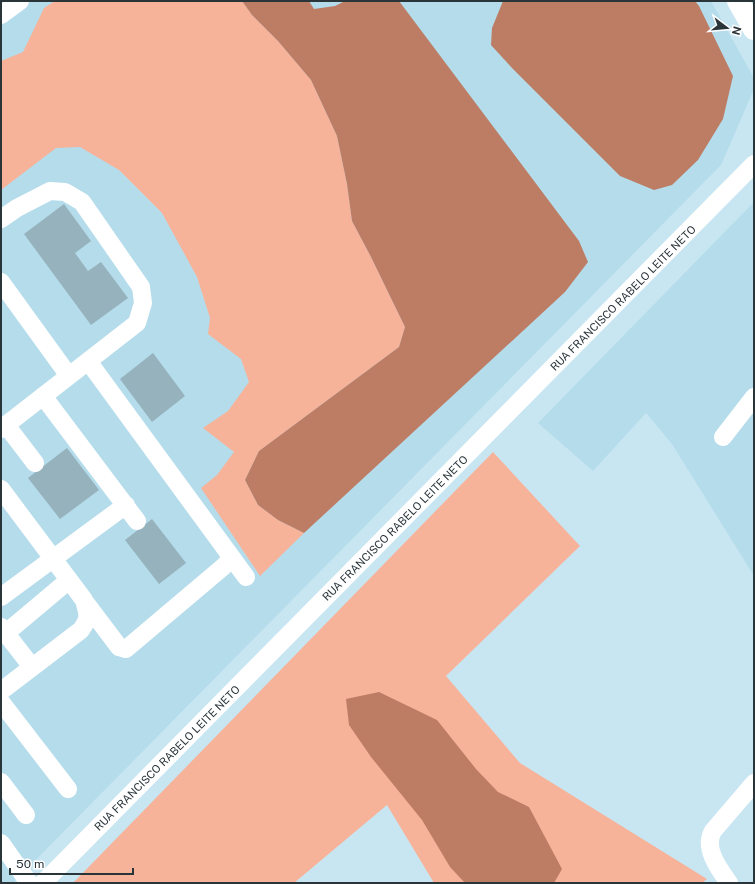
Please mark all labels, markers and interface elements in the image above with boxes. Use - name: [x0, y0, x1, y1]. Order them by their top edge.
- north arrow: [707, 8, 747, 48]
- text: N: [730, 25, 744, 37]
- street label: RUA FRANCISCO RABELO LEITE NETO: [548, 223, 698, 373]
- street label: RUA FRANCISCO RABELO LEITE NETO: [320, 453, 470, 603]
- street label: RUA FRANCISCO RABELO LEITE NETO: [92, 683, 242, 833]
- scale bar: [10, 850, 133, 876]
- text: 50 m: [16, 857, 44, 871]

